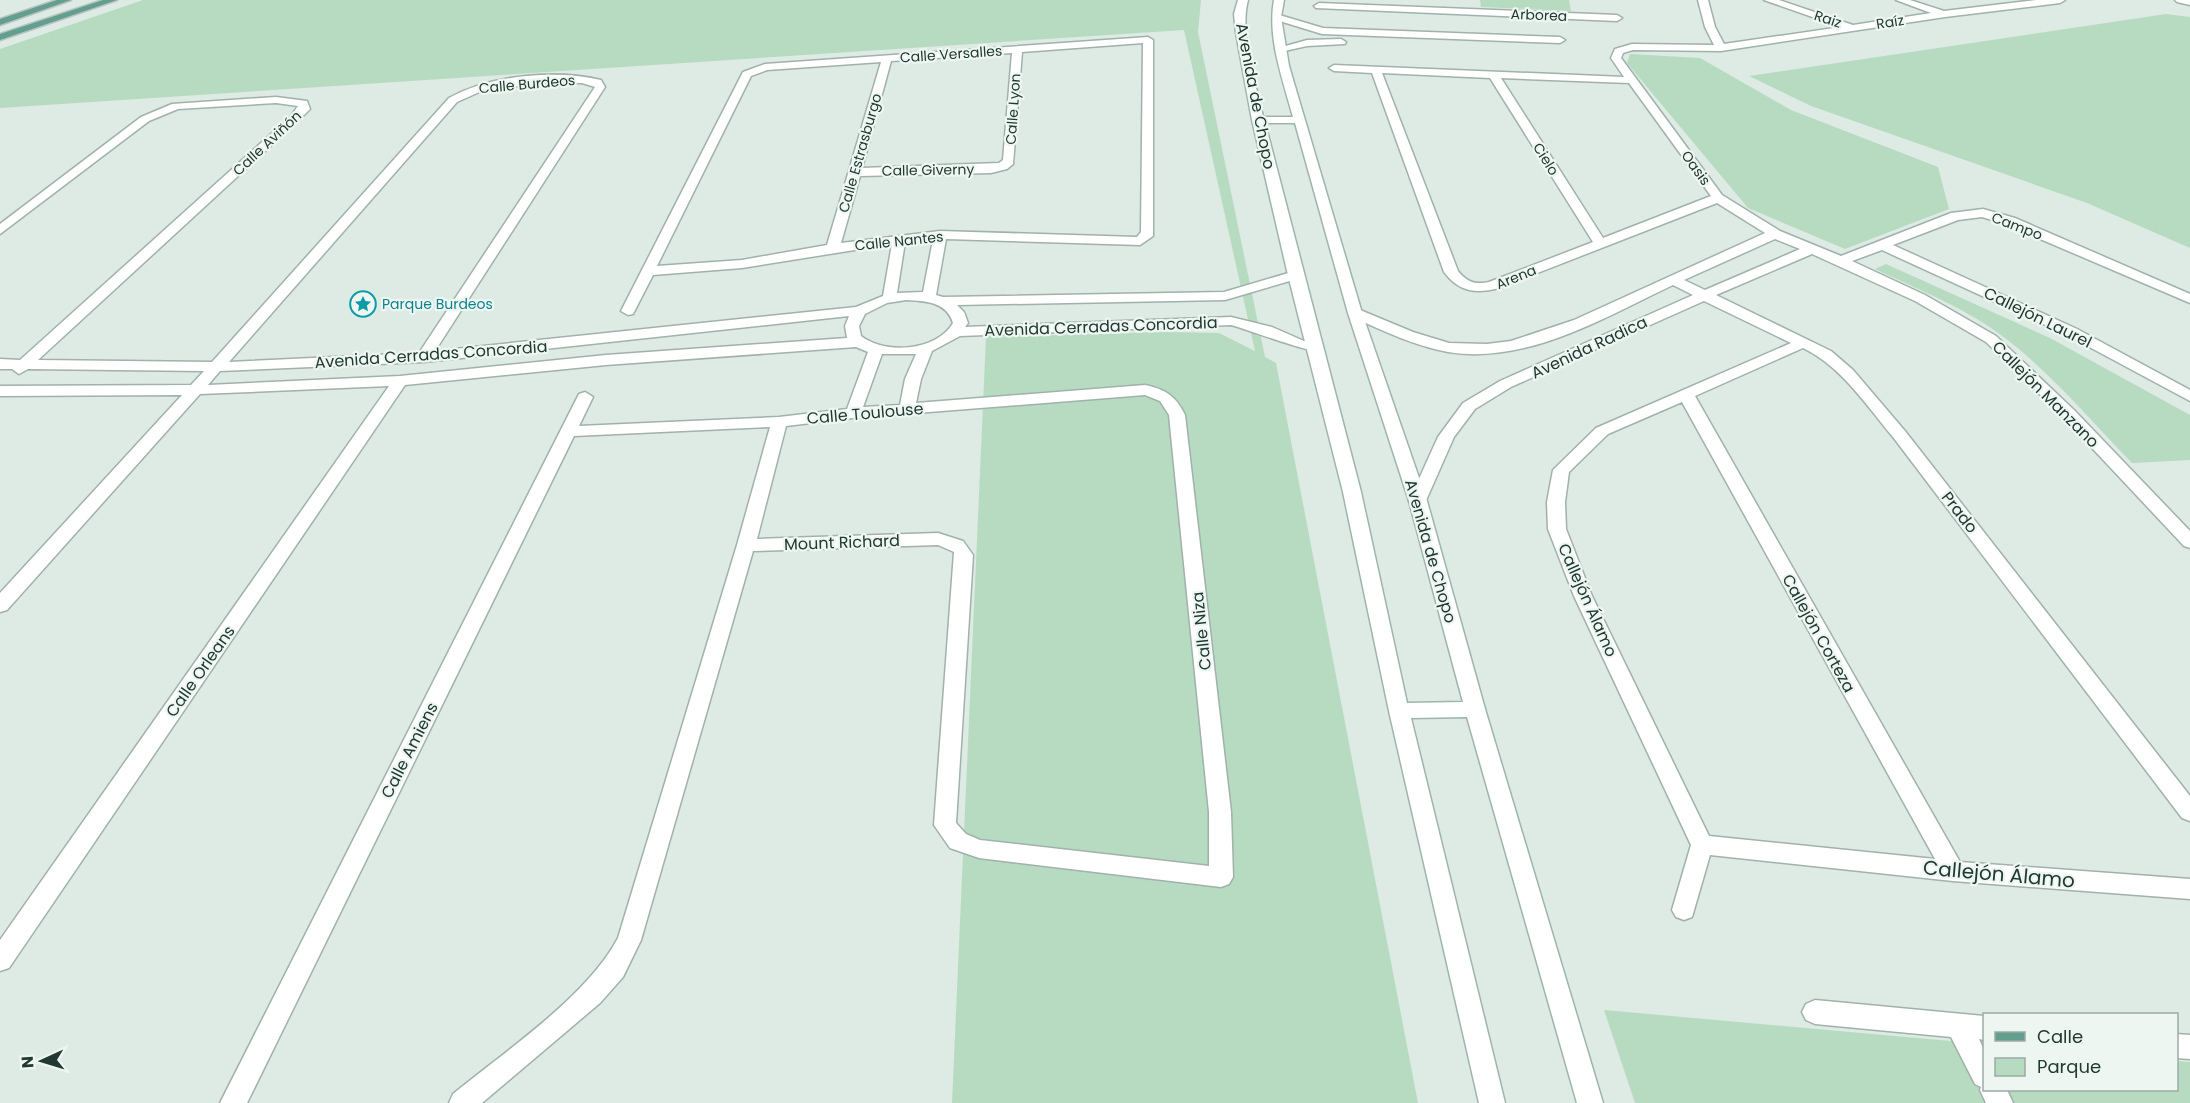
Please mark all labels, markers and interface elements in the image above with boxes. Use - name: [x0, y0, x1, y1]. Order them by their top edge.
- street label: Arborea: [1510, 4, 1568, 26]
- street label: Raiz: [1812, 5, 1844, 33]
- street label: Raíz: [1875, 10, 1905, 34]
- street label: Avenida de Chopo: [1230, 21, 1281, 171]
- street label: Calle Versalles: [899, 40, 1003, 68]
- street label: Calle Burdeos: [478, 70, 576, 98]
- street label: Calle Lyon: [1001, 73, 1025, 145]
- street label: Calle Estrasburgo: [833, 91, 887, 215]
- street label: Calle Aviñón: [228, 106, 306, 180]
- street label: Cielo: [1528, 139, 1564, 179]
- street label: Oasis: [1677, 147, 1715, 189]
- street label: Calle Giverny: [882, 159, 975, 181]
- street label: Campo: [1989, 207, 2045, 245]
- street label: Calle Nantes: [854, 226, 944, 256]
- street label: Arena: [1493, 260, 1539, 294]
- street label: Callejón Laurel: [1980, 281, 2096, 354]
- place icon: Parque Burdeos: [348, 289, 378, 319]
- place label: Parque Burdeos: [382, 294, 493, 314]
- street label: Avenida Radica: [1527, 310, 1651, 384]
- street label: Avenida Cerradas Concordia: [984, 311, 1218, 342]
- street label: Avenida Cerradas Concordia: [314, 335, 548, 374]
- street label: Callejón Manzano: [1987, 336, 2104, 453]
- street label: Calle Toulouse: [806, 397, 924, 430]
- street label: Avenida de Chopo: [1399, 477, 1462, 626]
- street label: Prado: [1936, 487, 1983, 538]
- street label: Mount Richard: [784, 529, 900, 556]
- street label: Callejón Álamo: [1552, 540, 1623, 661]
- street label: Callejón Corteza: [1776, 570, 1861, 697]
- street label: Calle Niza: [1186, 591, 1217, 671]
- street label: Calle Orleans: [160, 621, 241, 722]
- street label: Calle Amiens: [375, 698, 444, 802]
- street label: Callejón Álamo: [1922, 853, 2076, 895]
- legend: [1983, 1013, 2178, 1091]
- text: Calle: [2037, 1024, 2083, 1049]
- north arrow: [12, 1031, 72, 1091]
- text: Parque: [2037, 1054, 2101, 1079]
- text: N: [16, 1055, 39, 1069]

